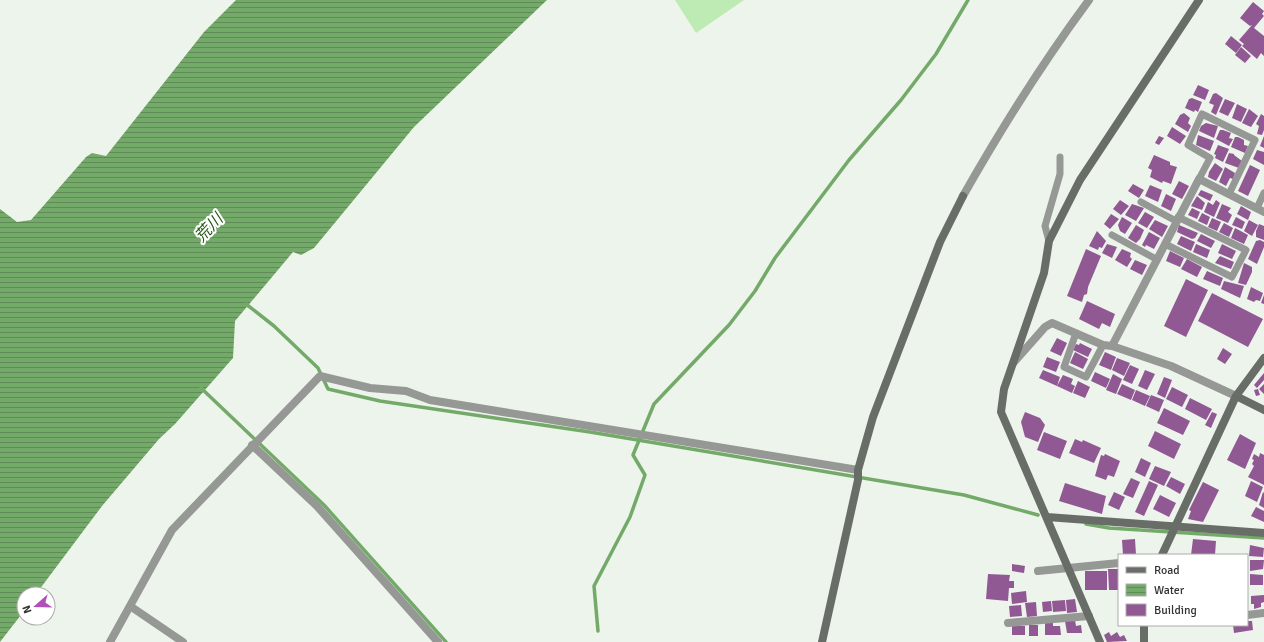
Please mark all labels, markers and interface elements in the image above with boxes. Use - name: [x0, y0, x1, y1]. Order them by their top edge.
- water label: 荒川: [191, 208, 229, 247]
- legend: [1118, 554, 1248, 626]
- text: Road: [1154, 563, 1180, 578]
- text: Water: [1154, 583, 1185, 598]
- north arrow: [16, 586, 56, 626]
- text: N: [20, 603, 34, 615]
- text: Building: [1154, 603, 1197, 618]

